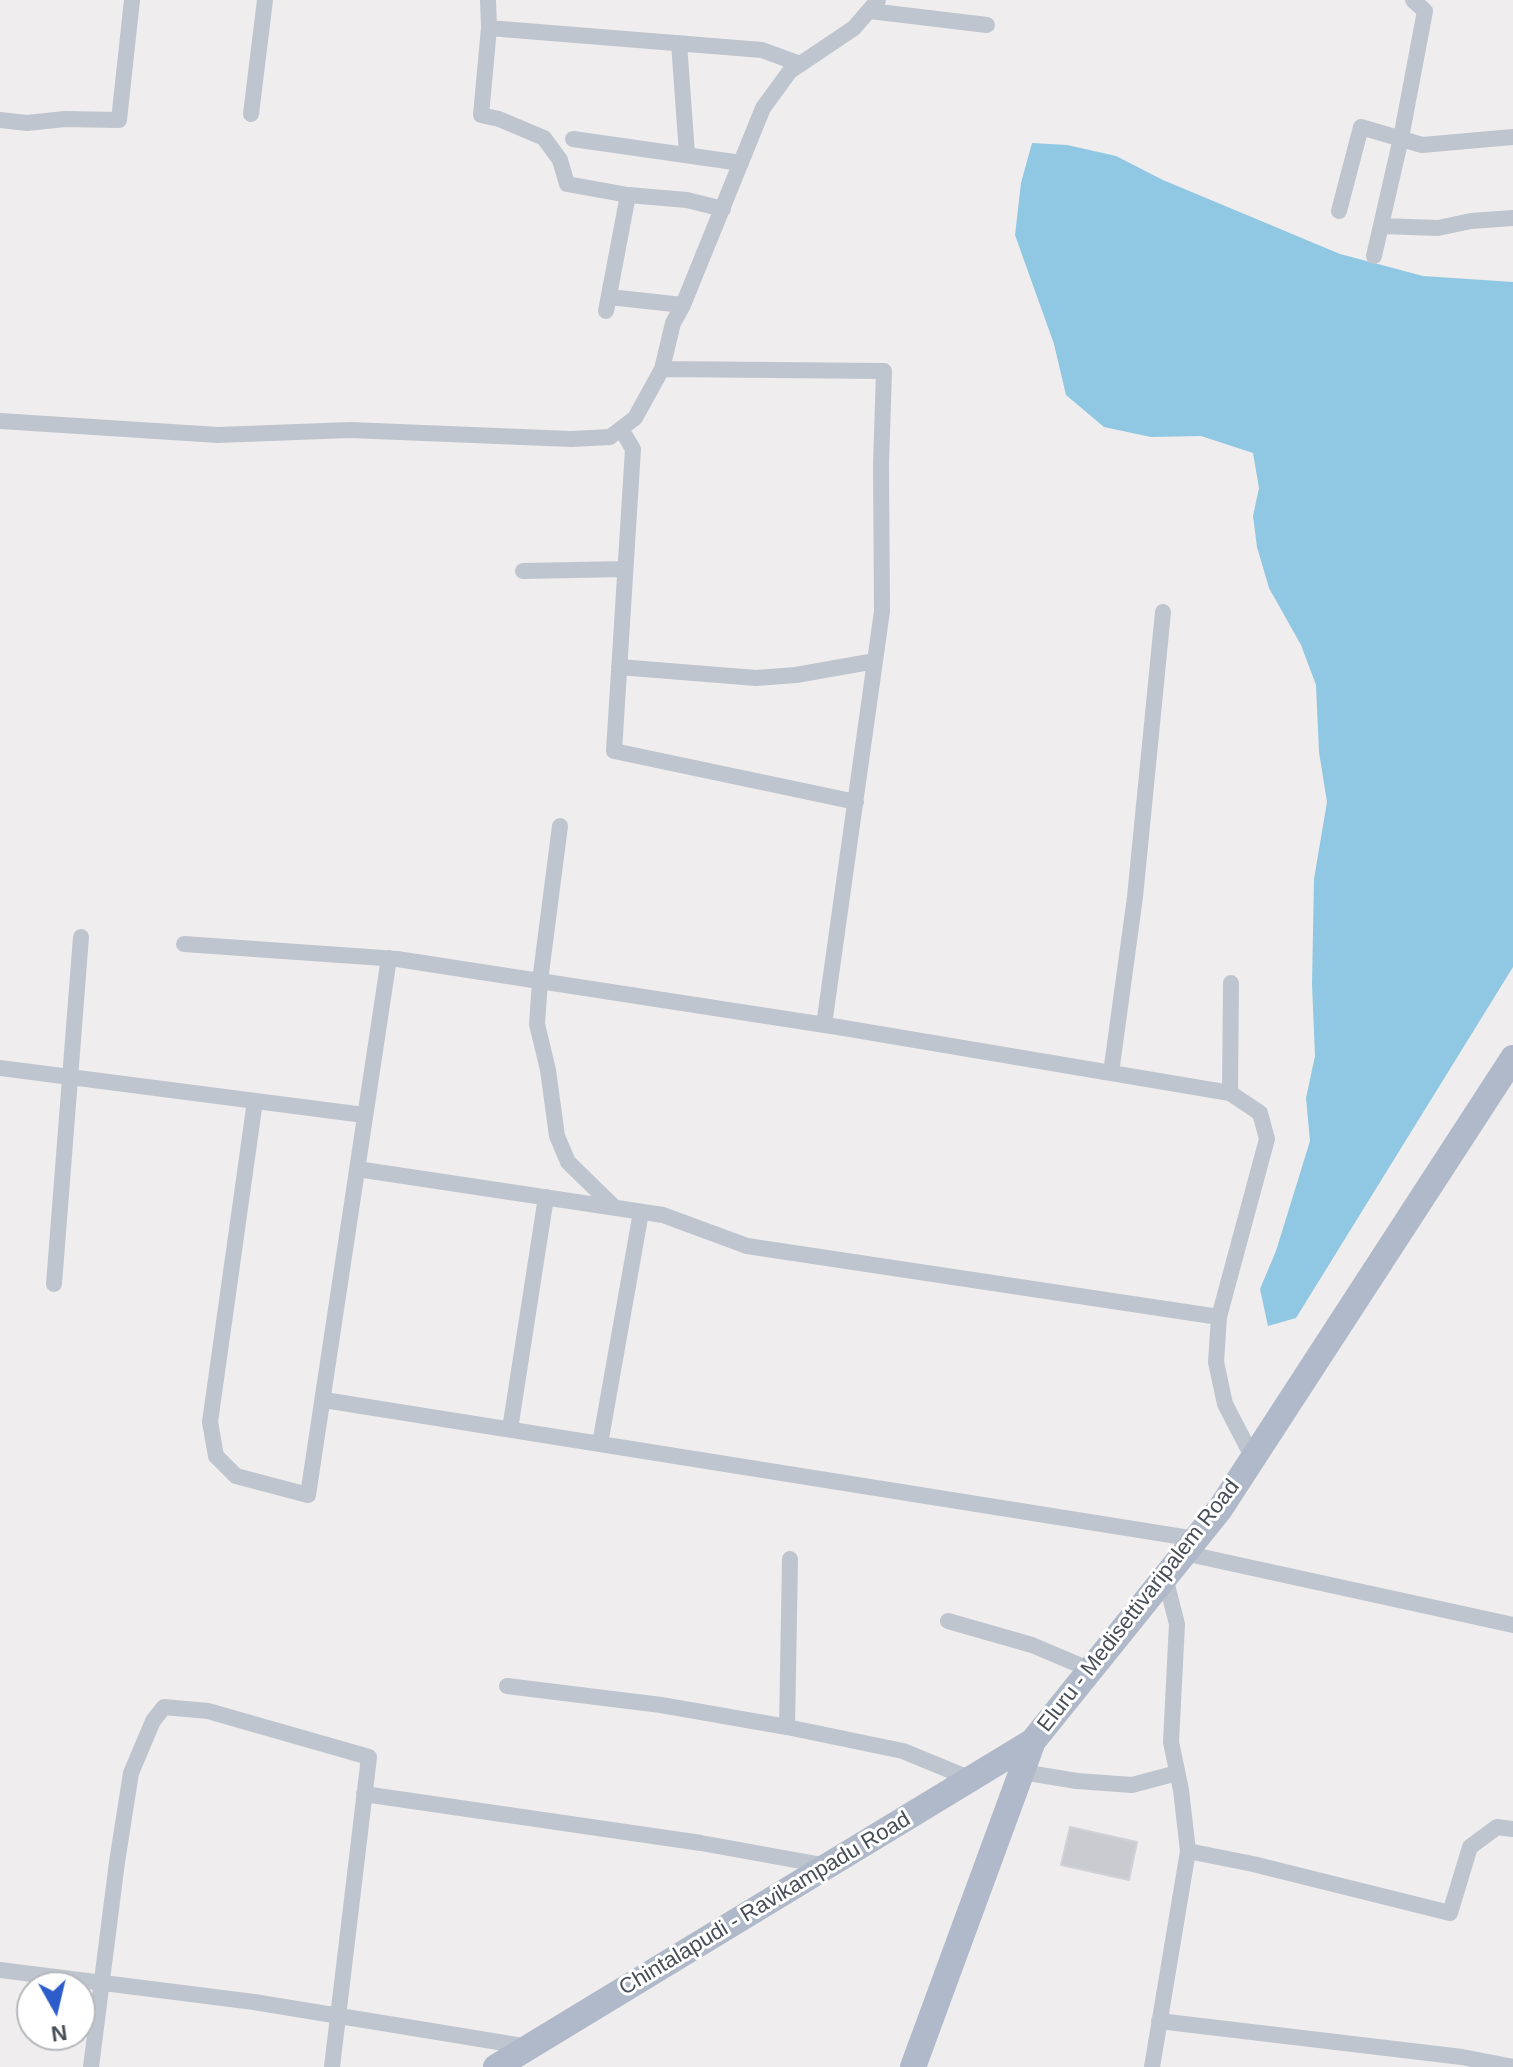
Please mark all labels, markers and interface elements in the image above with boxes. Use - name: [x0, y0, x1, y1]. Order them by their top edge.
- street label: Eluru - Medisettivaripalem Road: [1032, 1475, 1246, 1737]
- street label: Chintalapudi - Ravikampadu Road: [615, 1806, 915, 2002]
- north arrow: [16, 1971, 96, 2051]
- text: N: [50, 2020, 69, 2047]

